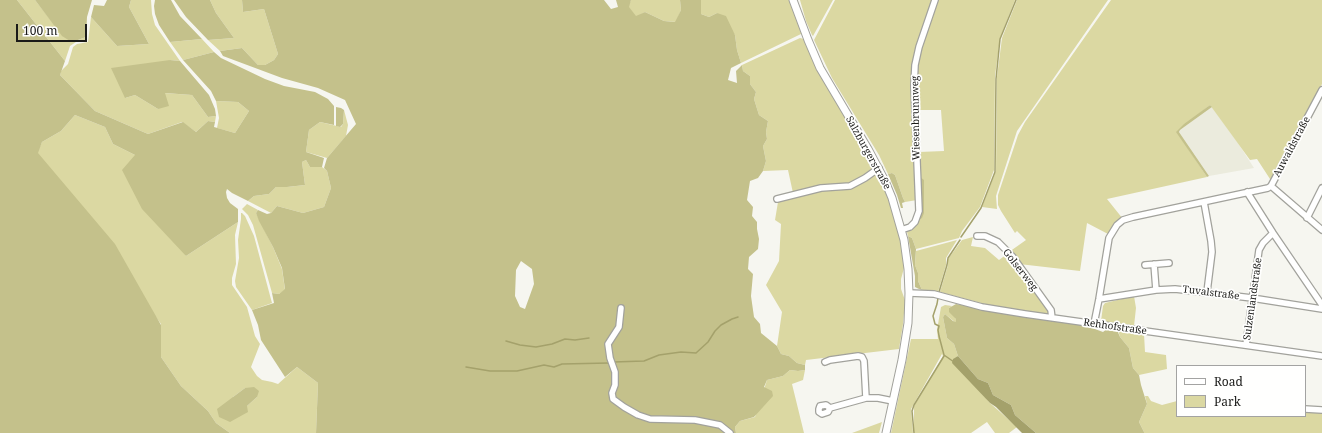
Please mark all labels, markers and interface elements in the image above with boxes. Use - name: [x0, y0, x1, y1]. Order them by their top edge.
- scale bar: [18, 16, 89, 42]
- text: 100 m: [23, 22, 58, 39]
- street label: Wiesenbrunnweg: [909, 76, 923, 160]
- street label: Salzburgerstraße: [843, 114, 893, 192]
- street label: Auwaldstraße: [1271, 115, 1313, 179]
- street label: Golserweg: [1000, 247, 1040, 293]
- street label: Sulzenlandstraße: [1241, 257, 1265, 341]
- street label: Tuvalstraße: [1182, 284, 1240, 302]
- street label: Rehhofstraße: [1082, 317, 1148, 337]
- legend: [1176, 365, 1306, 417]
- text: Road: [1214, 373, 1243, 390]
- text: Park: [1214, 393, 1241, 410]

